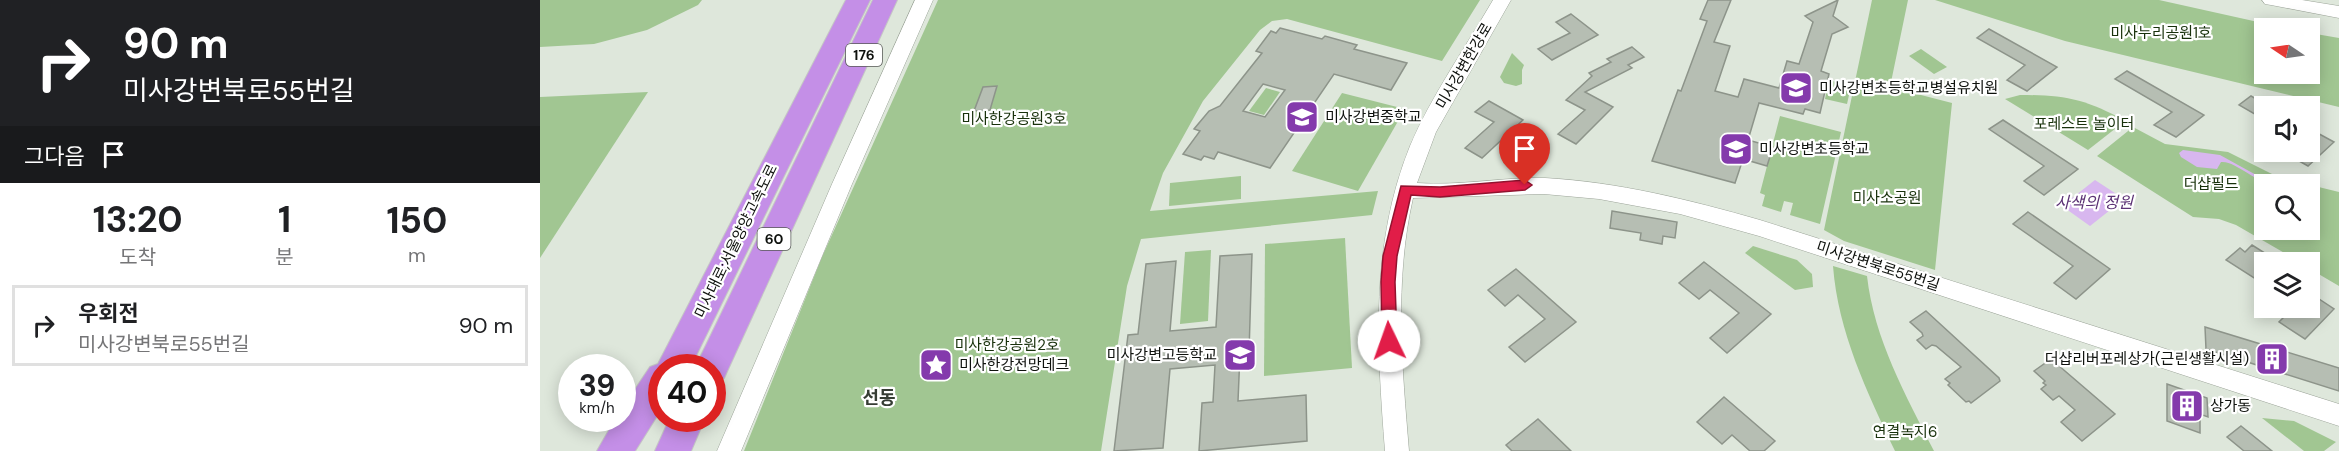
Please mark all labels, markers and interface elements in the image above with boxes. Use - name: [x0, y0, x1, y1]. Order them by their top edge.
- text: 90 m: [123, 16, 229, 71]
- north arrow: [2254, 18, 2320, 84]
- map controls: [2254, 18, 2320, 318]
- street label: 미사강변한강로: [1431, 19, 1497, 113]
- park label: 미사누리공원1호: [2110, 23, 2212, 43]
- icon: right: [24, 24, 102, 102]
- road number: 176: [846, 44, 882, 66]
- school or university icon: 미사강변초등학교병설유치원: [1778, 70, 1814, 106]
- text: 미사강변북로55번길: [123, 73, 355, 108]
- place label: 미사강변초등학교병설유치원: [1819, 78, 1998, 98]
- button: sound: [2254, 96, 2320, 162]
- school or university icon: 미사강변중학교: [1284, 99, 1320, 135]
- place label: 미사강변중학교: [1325, 107, 1422, 127]
- park label: 미사한강공원3호: [961, 109, 1067, 129]
- park label: 포레스트 놀이터: [2034, 114, 2134, 134]
- pin: [1499, 123, 1550, 185]
- school or university icon: 미사강변초등학교: [1718, 131, 1754, 167]
- icon: arrive: [1508, 132, 1541, 165]
- icon: arrive: [97, 138, 130, 171]
- place label: 미사강변초등학교: [1759, 139, 1869, 159]
- text: 그다음: [24, 142, 85, 171]
- street label: 미사대로;서울양양고속도로: [690, 161, 782, 321]
- park label: 더샵필드: [2183, 174, 2239, 194]
- button: search: [2254, 174, 2320, 240]
- park label: 미사소공원: [1852, 188, 1922, 208]
- water label: 사색의 정원: [2055, 192, 2134, 213]
- text: 13:20: [93, 196, 183, 243]
- text: 1: [278, 196, 291, 243]
- text: 150: [386, 197, 447, 244]
- road number: 60: [758, 228, 790, 250]
- street label: 미사강변북로55번길: [1814, 237, 1942, 295]
- text: m: [408, 242, 426, 268]
- text: 도착: [119, 244, 156, 270]
- text: 분: [275, 244, 294, 270]
- button: layers: [2254, 252, 2320, 318]
- text: 우회전: [78, 299, 139, 328]
- icon: right: [27, 309, 60, 342]
- position arrow: [1357, 309, 1421, 373]
- text: 90 m: [459, 311, 513, 340]
- text: 미사강변북로55번길: [78, 331, 250, 357]
- park label: 미사한강공원2호: [954, 335, 1060, 355]
- school or university icon: 미사강변고등학교: [1222, 337, 1258, 373]
- building icon: 더샵리버포레상가(근린생활시설): [2254, 341, 2290, 377]
- place label: 미사강변고등학교: [1107, 345, 1217, 365]
- place icon: 미사한강전망데크: [918, 347, 954, 383]
- place label: 더샵리버포레상가(근린생활시설): [2045, 349, 2249, 369]
- speed limit sign: 40: [648, 354, 726, 432]
- place label: 미사한강전망데크: [959, 355, 1069, 375]
- text: 39: [579, 366, 615, 405]
- district label: 선동: [862, 386, 896, 410]
- building icon: 상가동: [2169, 388, 2205, 424]
- place label: 상가동: [2210, 396, 2251, 416]
- text: km/h: [579, 398, 615, 418]
- park label: 연결녹지6: [1873, 422, 1937, 442]

